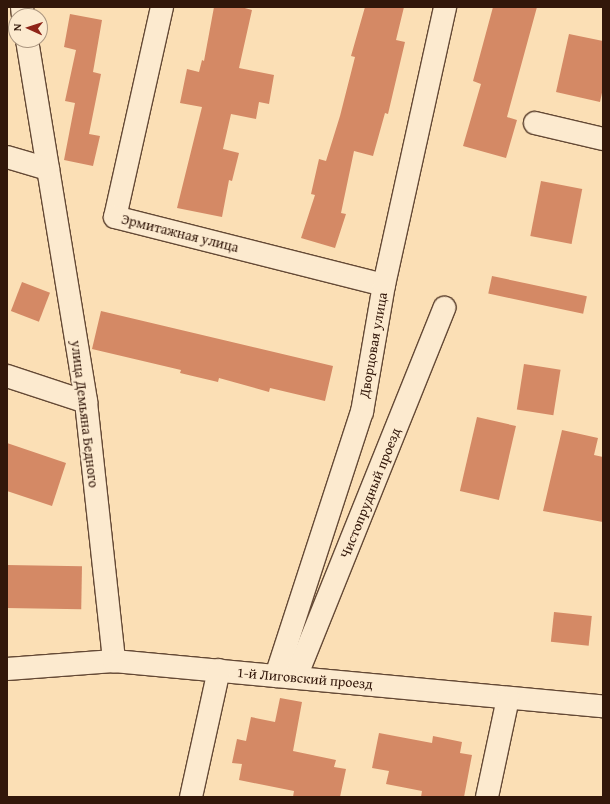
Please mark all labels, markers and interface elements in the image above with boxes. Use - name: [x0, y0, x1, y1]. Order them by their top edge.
- north arrow: [8, 8, 48, 48]
- text: N: [9, 23, 25, 32]
- street label: Эрмитажная улица: [120, 210, 240, 256]
- street label: Дворцовая улица: [355, 291, 391, 399]
- street label: улица Демьяна Бедного: [68, 339, 102, 489]
- street label: Чистопрудный проезд: [336, 425, 404, 561]
- street label: 1-й Лиговский проезд: [236, 664, 374, 692]

